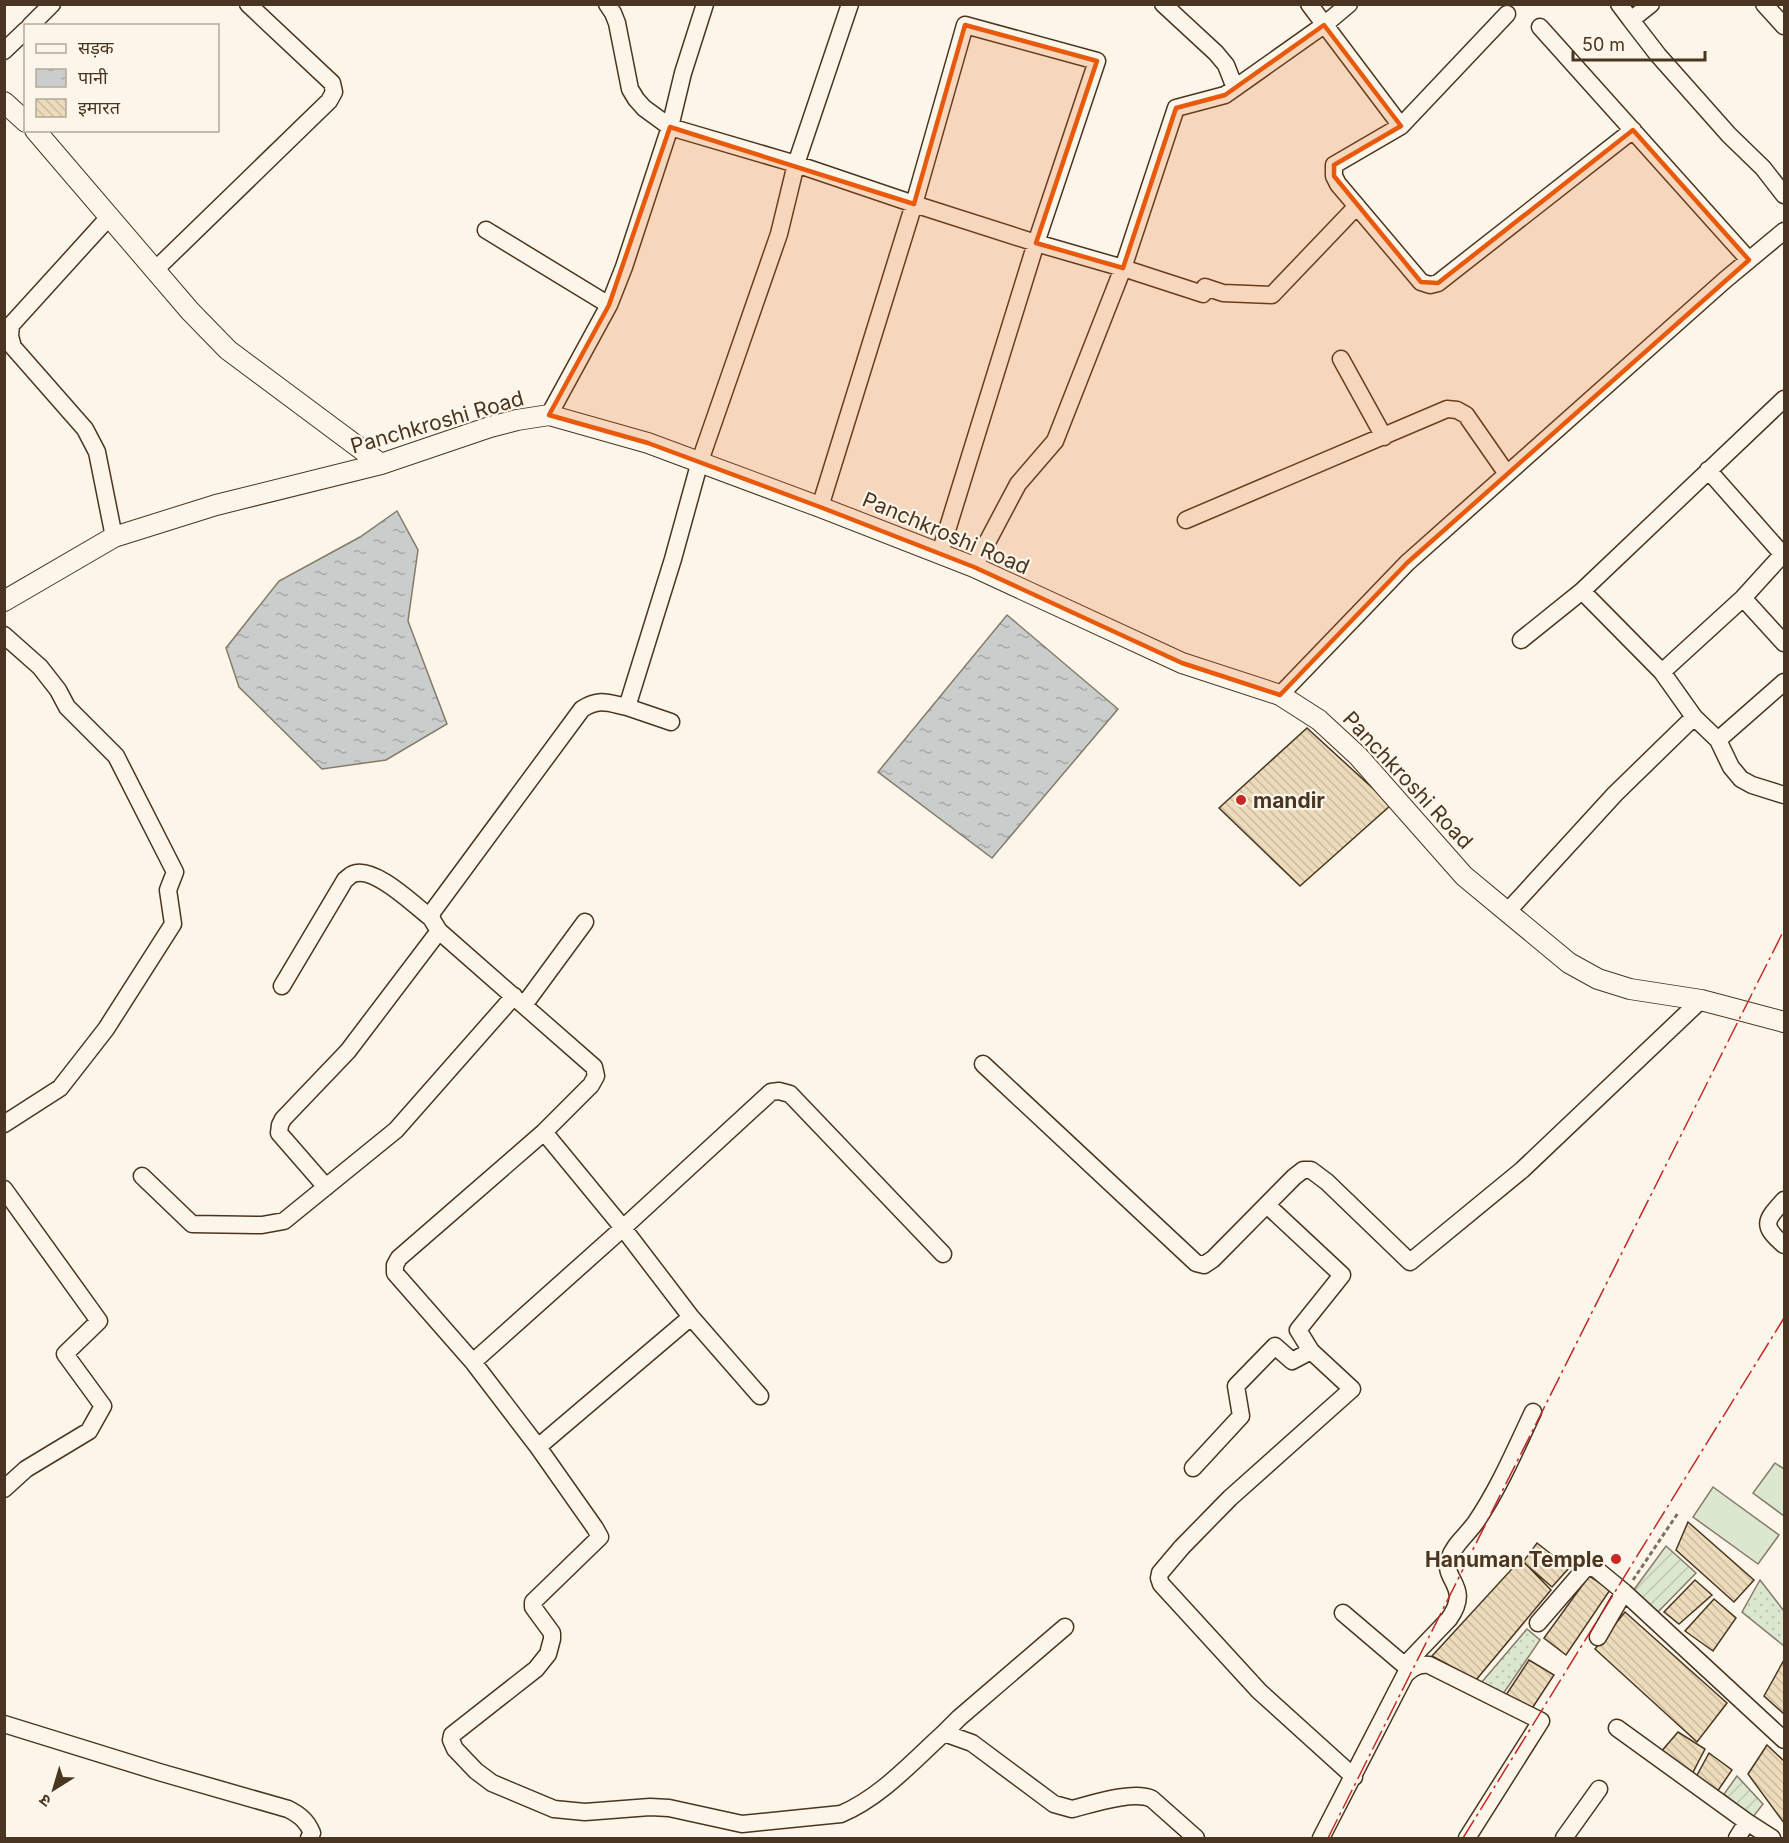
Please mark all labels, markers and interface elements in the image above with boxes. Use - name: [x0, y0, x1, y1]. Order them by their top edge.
- legend: [24, 24, 219, 132]
- scale bar: [1573, 24, 1705, 62]
- text: 50 m: [1582, 34, 1625, 55]
- text: सड़क: [78, 37, 115, 58]
- text: पानी: [78, 67, 108, 88]
- text: इमारत: [78, 97, 121, 118]
- street label: Panchkroshi Road: [348, 385, 526, 459]
- street label: Panchkroshi Road: [859, 487, 1033, 579]
- street label: Panchkroshi Road: [1338, 706, 1478, 854]
- place label: mandir: [1253, 788, 1325, 813]
- marker: mandir: [1234, 793, 1248, 807]
- place label: Hanuman Temple: [1425, 1547, 1604, 1572]
- marker: Hanuman Temple: [1609, 1552, 1623, 1566]
- north arrow: [24, 1759, 84, 1819]
- text: उ: [35, 1790, 55, 1812]

